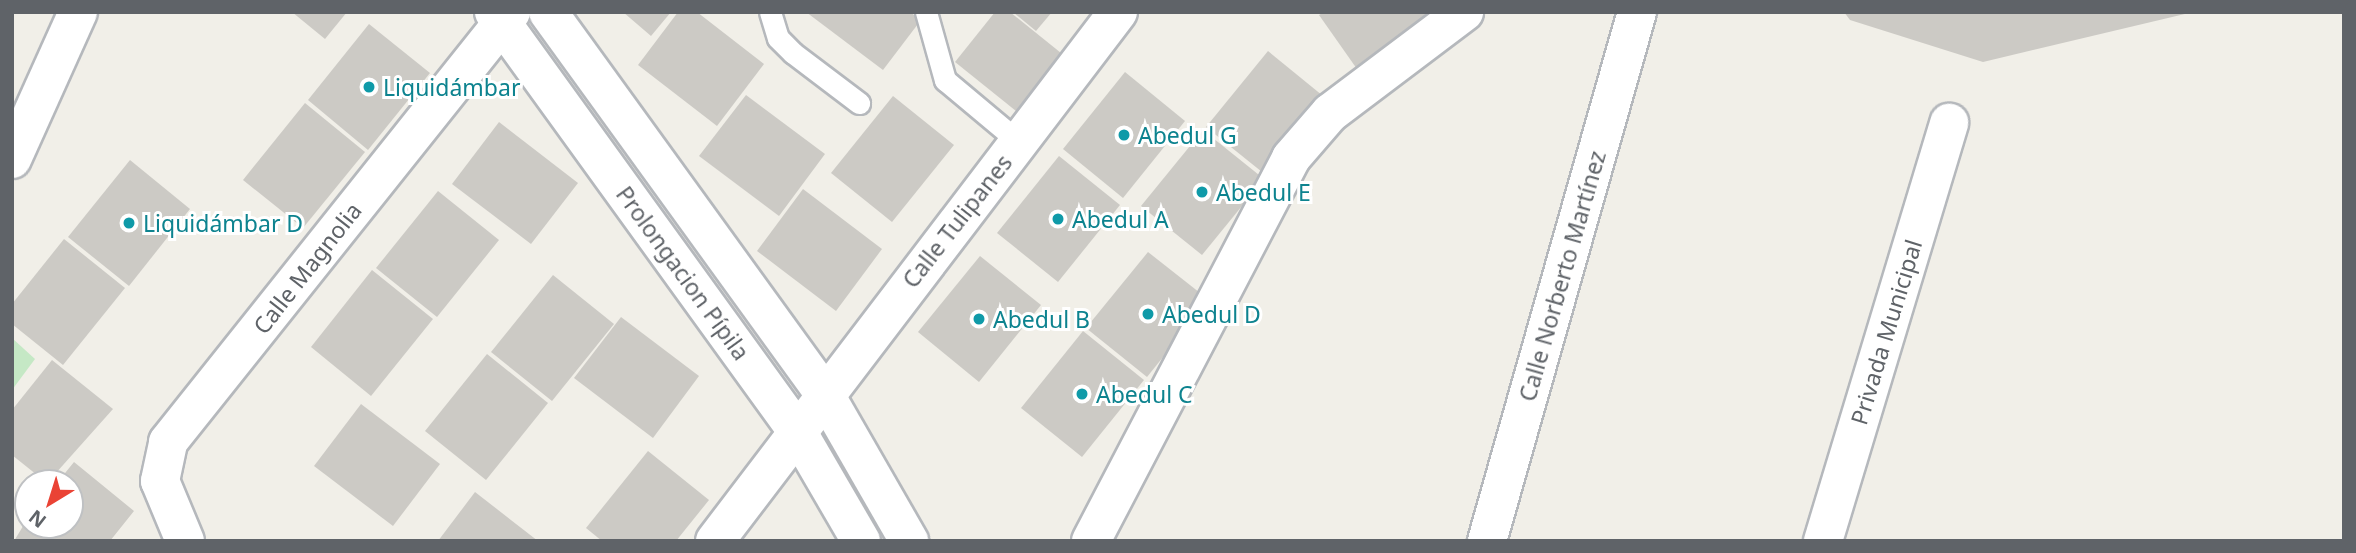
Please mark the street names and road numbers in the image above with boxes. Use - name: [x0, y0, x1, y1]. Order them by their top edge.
- street label: Calle Norberto Martínez: [1513, 148, 1611, 404]
- street label: Calle Tulipanes: [896, 149, 1018, 293]
- street label: Prolongacion Pípila: [611, 181, 755, 365]
- street label: Calle Magnolia: [247, 197, 367, 339]
- street label: Privada Municipal: [1845, 236, 1927, 428]

